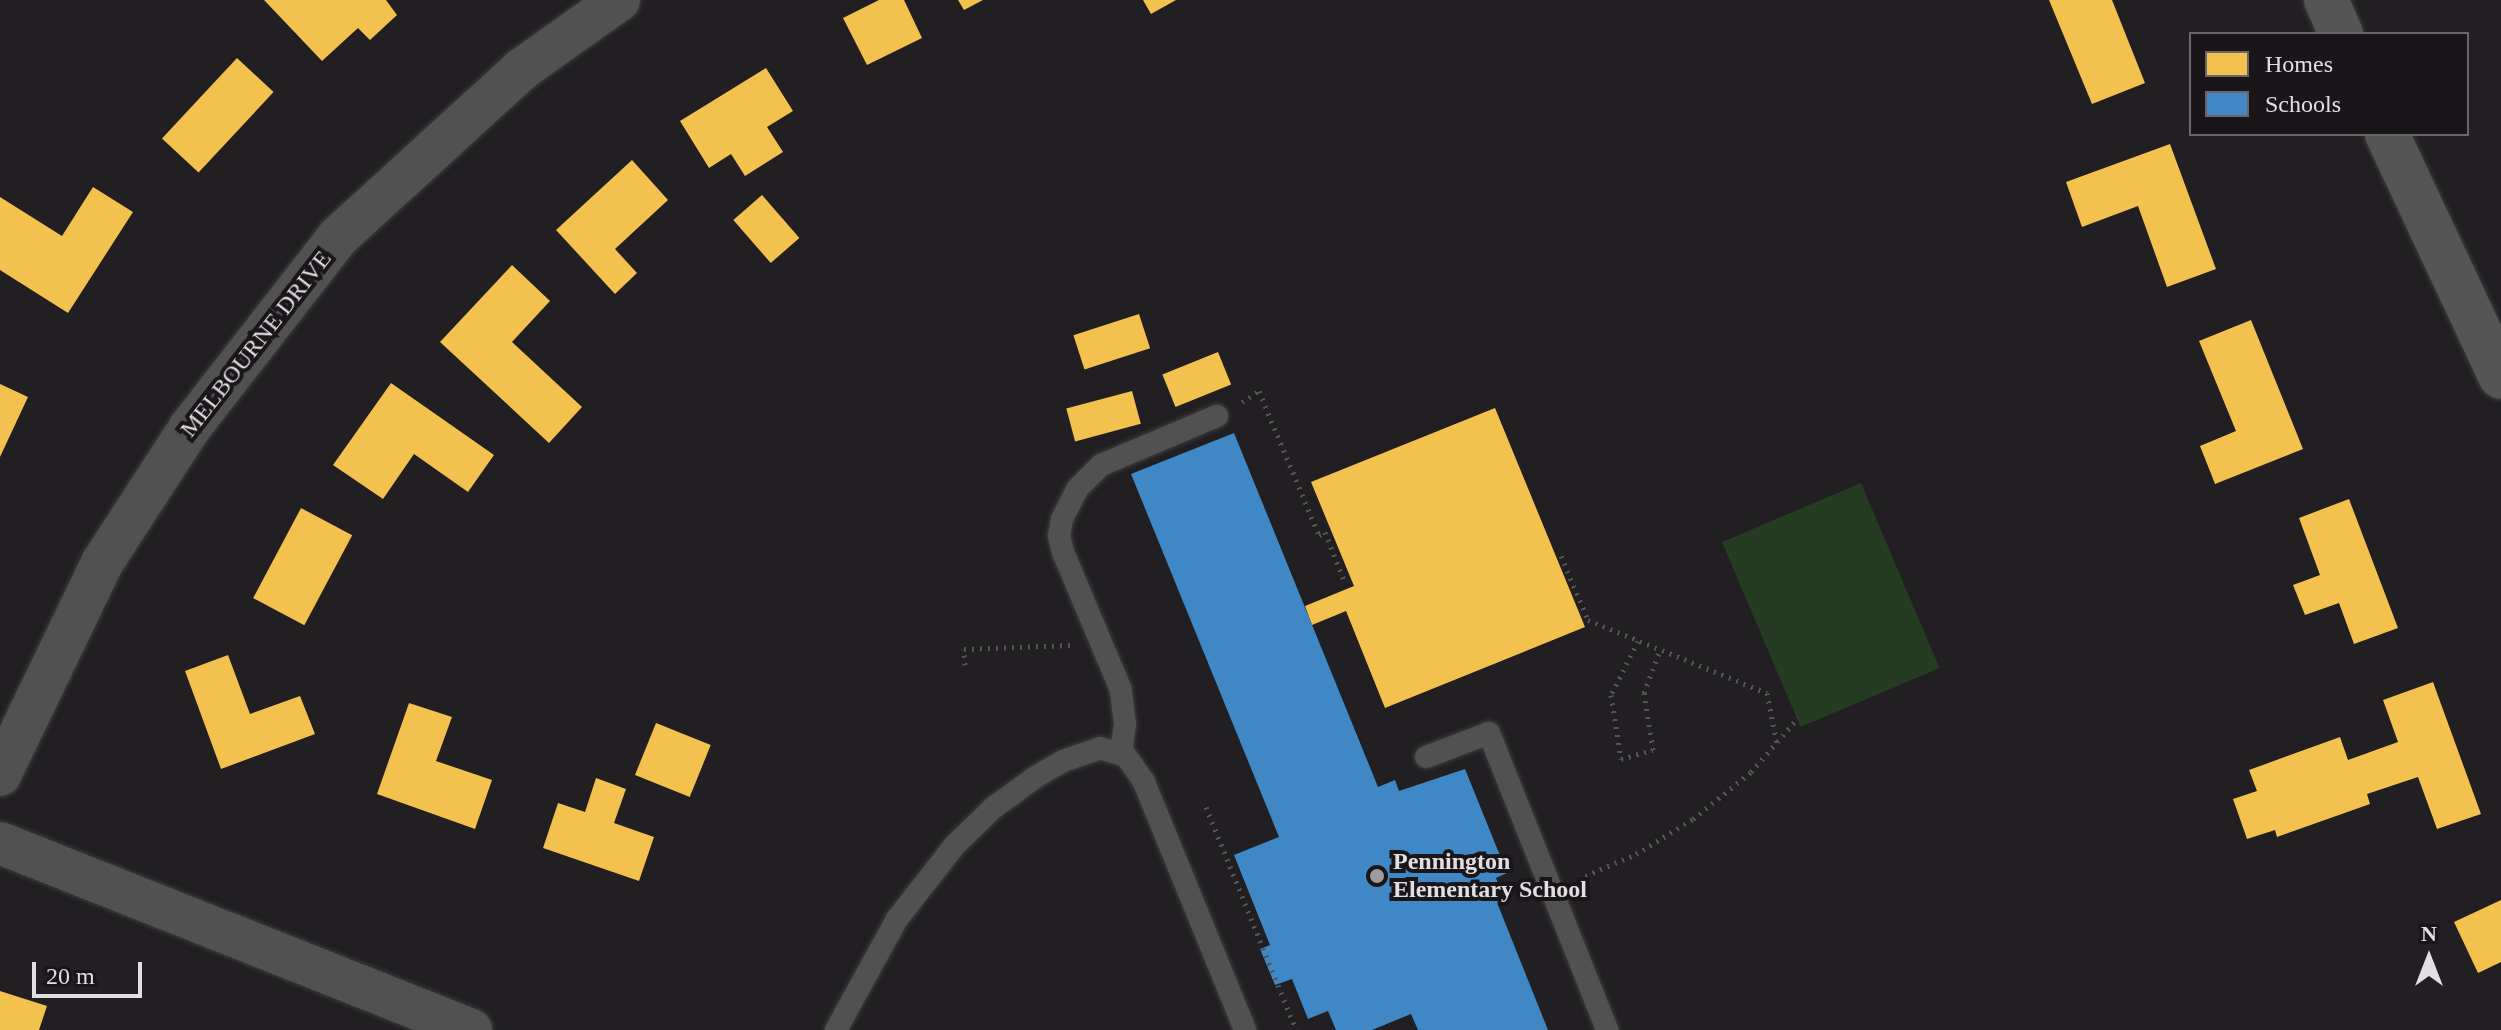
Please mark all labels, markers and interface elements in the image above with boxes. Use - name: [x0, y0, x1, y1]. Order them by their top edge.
- legend: [2189, 32, 2469, 136]
- text: Homes: [2265, 51, 2333, 77]
- text: Schools: [2265, 91, 2341, 117]
- street label: MELBOURNE DRIVE: [174, 245, 338, 443]
- place label: Pennington Elementary School: [1393, 848, 1587, 904]
- marker: Pennington Elementary School: [1368, 867, 1386, 885]
- north arrow: [2389, 918, 2469, 998]
- text: N: [2421, 921, 2437, 946]
- scale bar: [36, 946, 146, 996]
- text: 20 m: [46, 963, 95, 989]

